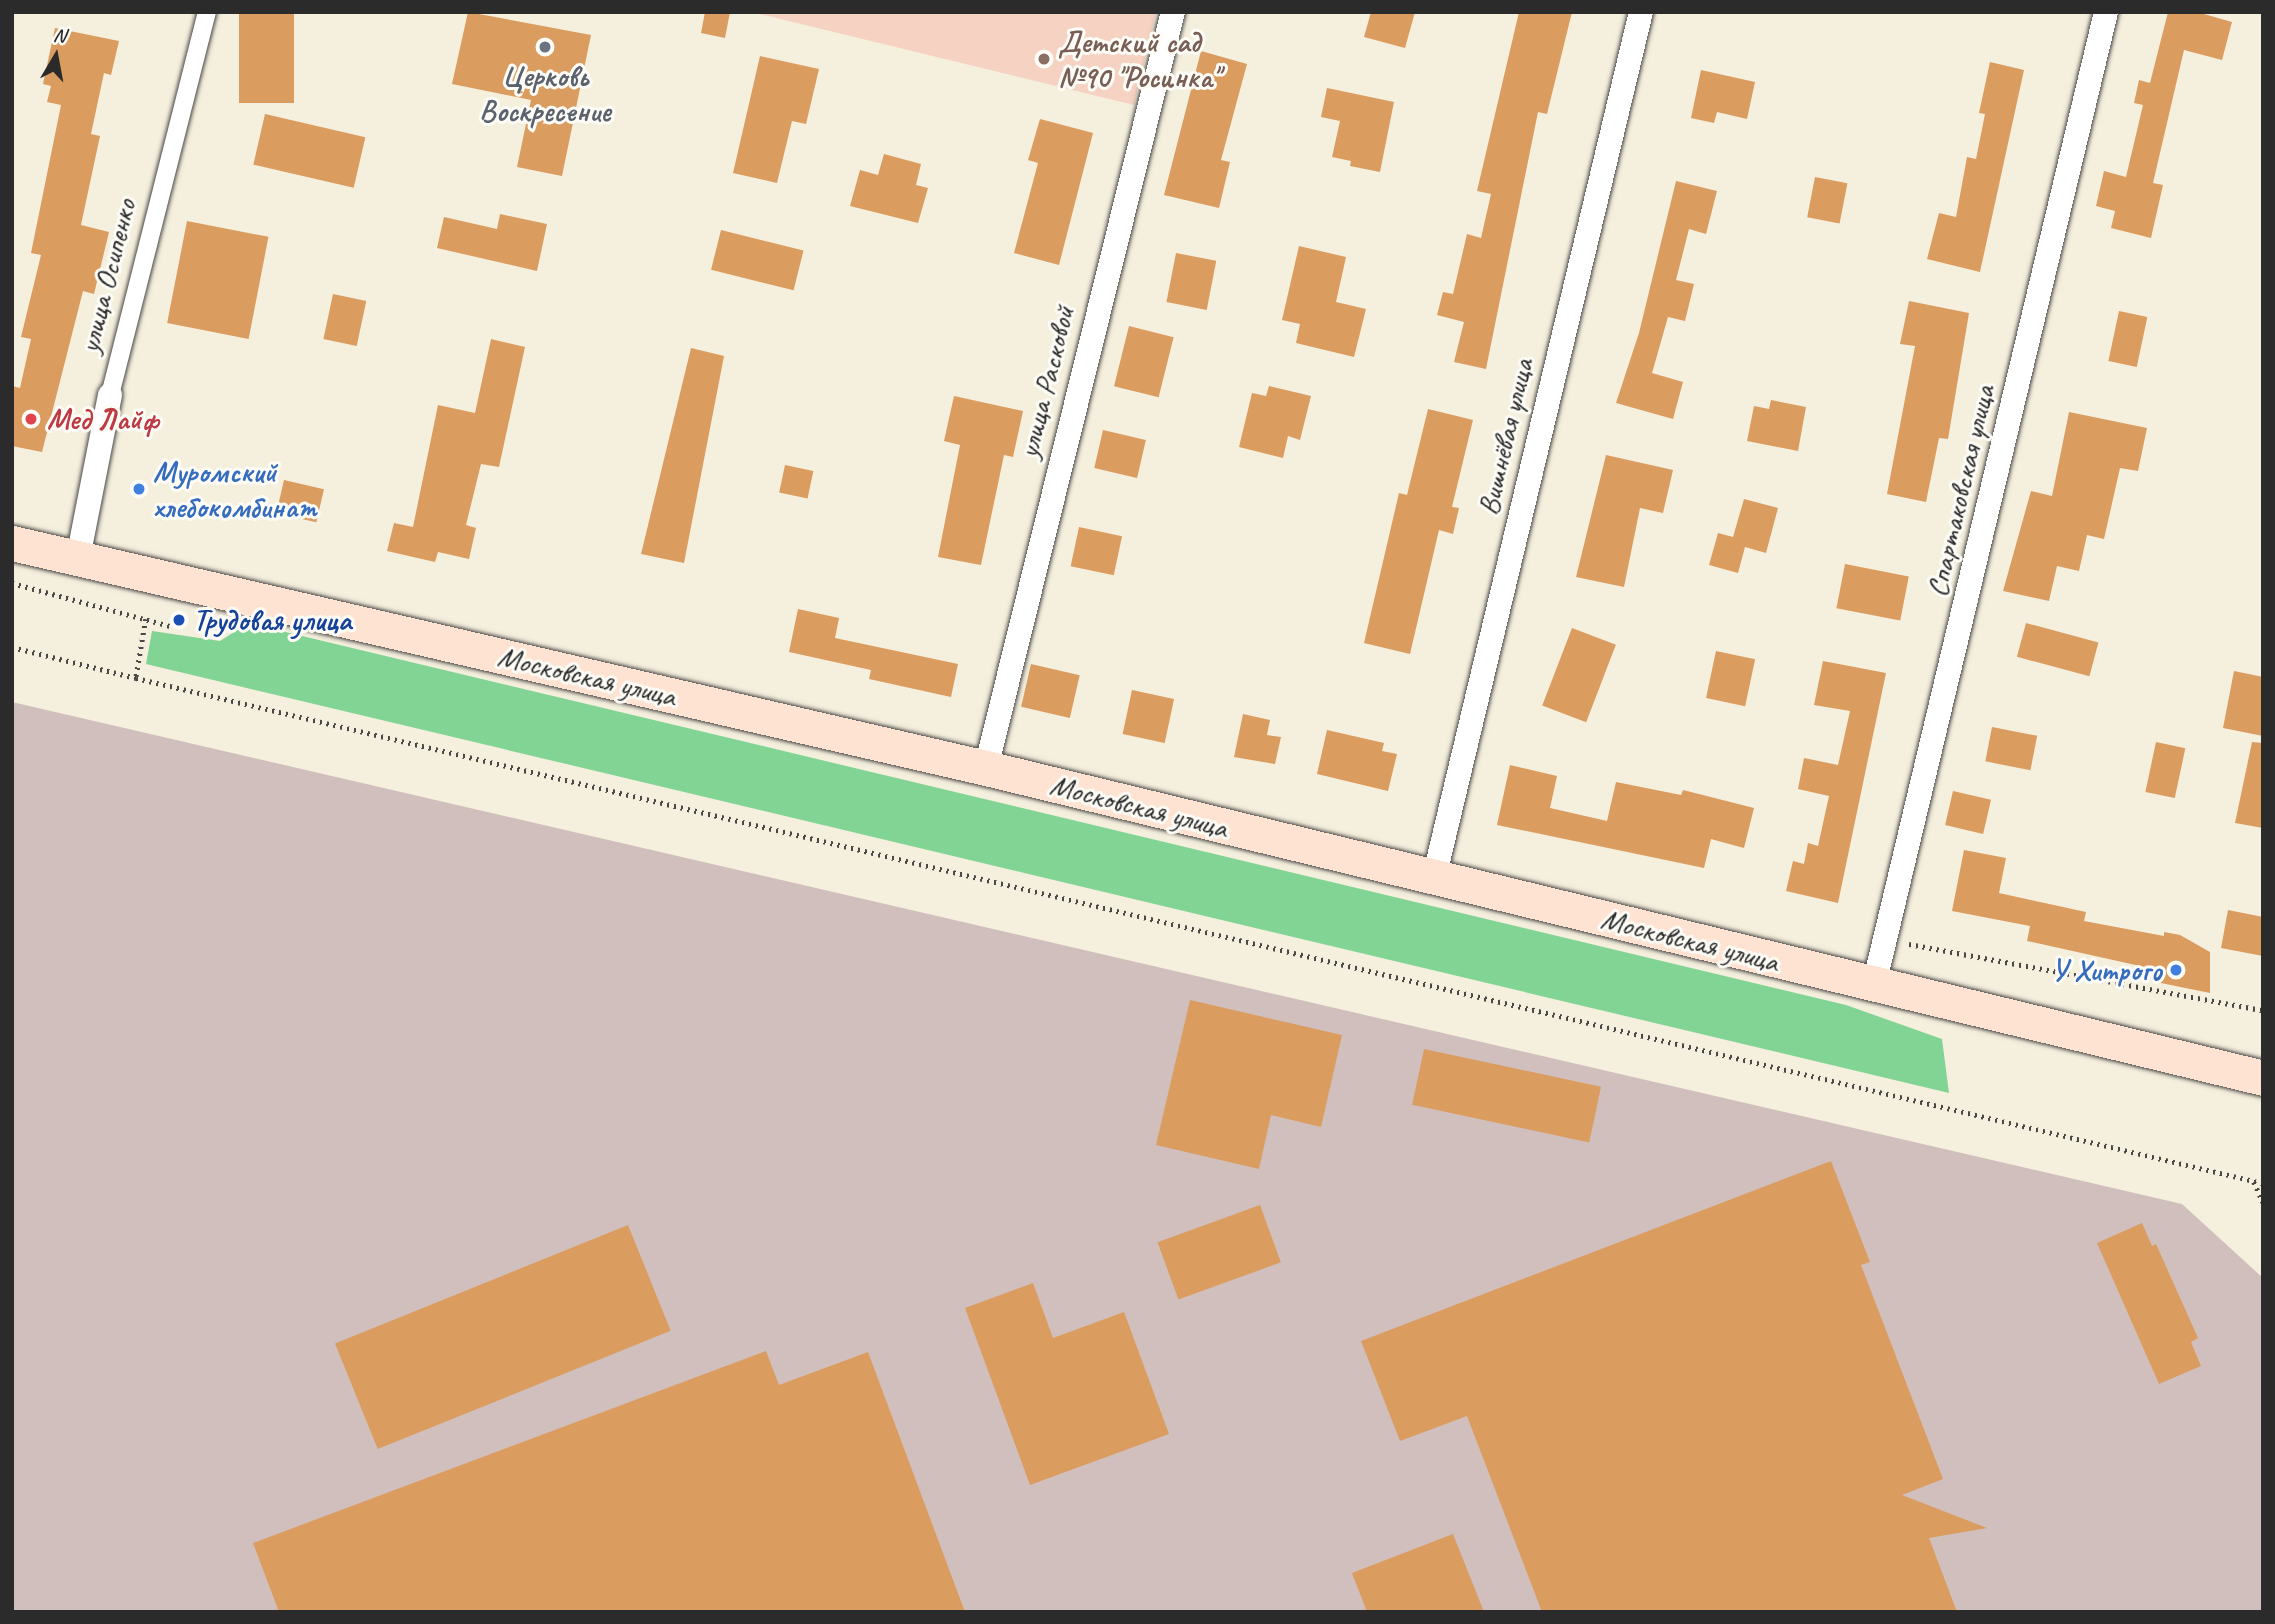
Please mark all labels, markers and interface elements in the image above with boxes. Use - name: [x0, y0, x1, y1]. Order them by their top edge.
- north arrow: [21, 21, 91, 91]
- text: N: [52, 22, 68, 48]
- place label: Детский сад №90 "Росинка": [1058, 24, 1219, 94]
- marker: Церковь Воскресение: [537, 39, 553, 55]
- marker: Детский сад №90 "Росинка": [1036, 51, 1052, 67]
- place label: Церковь Воскресение: [479, 58, 611, 128]
- street label: улица Осипенко: [70, 195, 144, 357]
- street label: улица Расковой: [1010, 302, 1082, 462]
- street label: Вишнёвая улица: [1469, 354, 1541, 520]
- street label: Спартаковская улица: [1918, 380, 2002, 602]
- place label: Мед Лайф: [47, 401, 160, 437]
- marker: Мед Лайф: [21, 409, 41, 429]
- place label: Муромский хлебокомбинат: [153, 454, 317, 524]
- marker: Муромский хлебокомбинат: [131, 481, 147, 497]
- place label: Трудовая улица: [193, 602, 352, 638]
- marker: Трудовая улица: [171, 612, 187, 628]
- street label: Московская улица: [494, 638, 680, 714]
- street label: Московская улица: [1046, 766, 1232, 846]
- street label: Московская улица: [1597, 900, 1783, 980]
- place label: У Хитрого: [2051, 952, 2162, 988]
- marker: У Хитрого: [2168, 962, 2184, 978]

